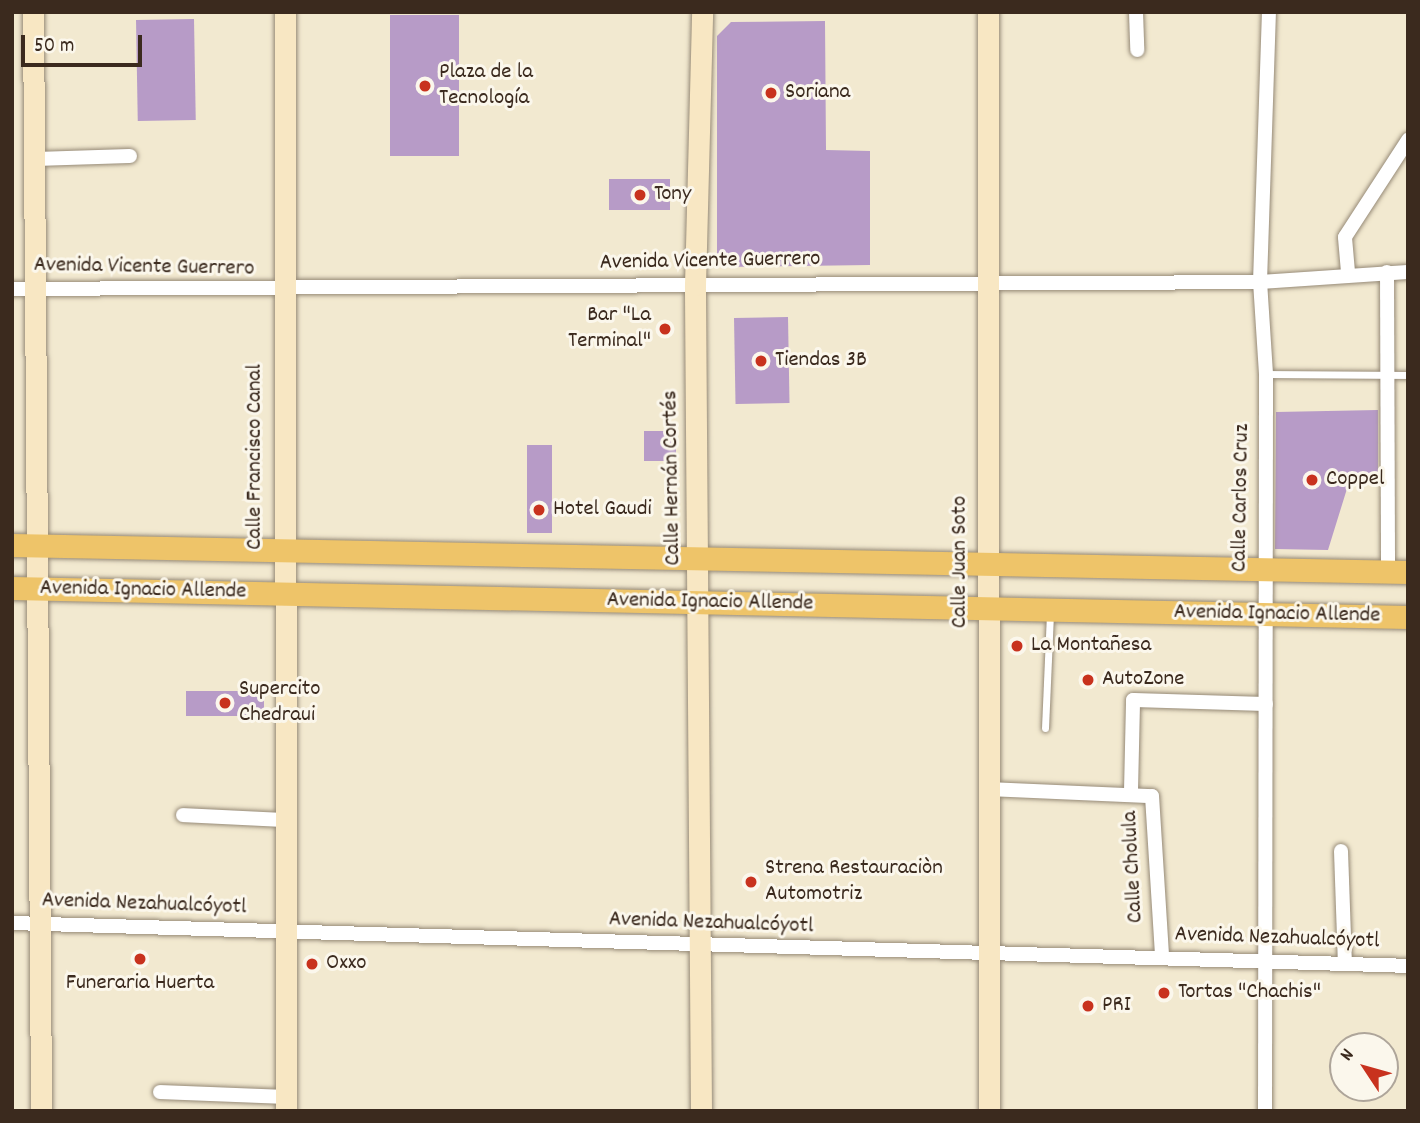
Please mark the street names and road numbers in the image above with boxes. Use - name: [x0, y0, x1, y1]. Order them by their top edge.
- street label: Avenida Vicente Guerrero: [599, 246, 821, 278]
- street label: Avenida Vicente Guerrero: [33, 252, 255, 284]
- street label: Calle Francisco Canal: [242, 364, 270, 550]
- street label: Calle Hernán Cortés: [658, 390, 688, 566]
- street label: Calle Carlos Cruz: [1227, 424, 1257, 572]
- street label: Calle Juan Soto: [947, 496, 975, 628]
- street label: Avenida Ignacio Allende: [39, 575, 247, 607]
- street label: Avenida Ignacio Allende: [606, 587, 814, 619]
- street label: Avenida Ignacio Allende: [1173, 599, 1381, 631]
- street label: Calle Cholula: [1117, 810, 1151, 924]
- street label: Avenida Nezahualcóyotl: [41, 888, 247, 922]
- street label: Avenida Nezahualcóyotl: [608, 907, 814, 941]
- street label: Avenida Nezahualcóyotl: [1174, 922, 1380, 956]

